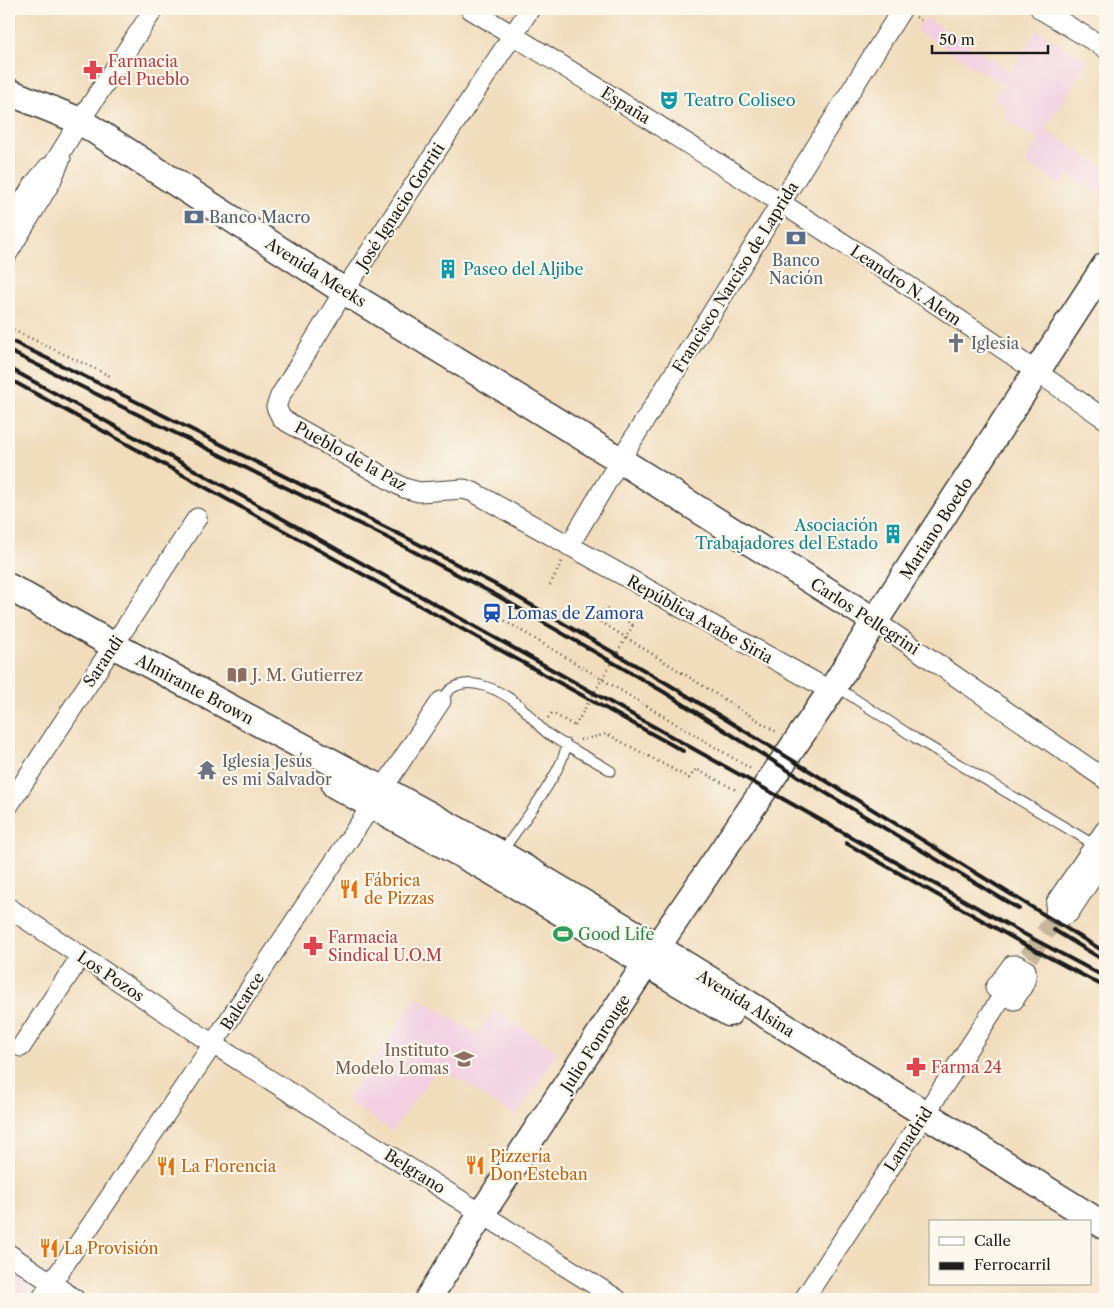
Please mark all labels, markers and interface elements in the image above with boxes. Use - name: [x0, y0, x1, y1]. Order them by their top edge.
- scale bar: [932, 22, 1048, 54]
- text: 50 m: [939, 30, 975, 49]
- place label: Farmacia del Pueblo: [108, 51, 190, 89]
- pharmacy icon: Farmacia del Pueblo: [82, 59, 104, 81]
- street label: España: [598, 82, 655, 128]
- theatre icon: Teatro Coliseo: [658, 89, 680, 111]
- place label: Teatro Coliseo: [684, 90, 796, 110]
- street label: José Ignacio Gorriti: [350, 139, 449, 276]
- street label: Francisco Narciso de Laprida: [668, 177, 803, 376]
- bank icon: Banco Macro: [183, 206, 205, 228]
- place label: Banco Macro: [209, 207, 311, 227]
- bank icon: Banco Nación: [785, 227, 807, 249]
- street label: Avenida Meeks: [261, 232, 370, 311]
- street label: Leandro N. Alem: [847, 241, 965, 330]
- place label: Banco Nación: [769, 250, 823, 288]
- building icon: Paseo del Aljibe: [437, 258, 459, 280]
- place label: Paseo del Aljibe: [463, 259, 584, 279]
- church icon: Iglesia: [945, 332, 967, 354]
- place label: Iglesia: [971, 333, 1020, 353]
- street label: Pueblo de la Paz: [291, 417, 411, 495]
- street label: Mariano Boedo: [895, 473, 977, 583]
- place label: Asociación Trabajadores del Estado: [695, 515, 878, 553]
- building icon: Asociación Trabajadores del Estado: [882, 523, 904, 545]
- street label: República Arabe Siria: [623, 571, 777, 668]
- street label: Carlos Pellegrini: [807, 573, 923, 659]
- station icon: Lomas de Zamora: [481, 602, 503, 624]
- place label: Lomas de Zamora: [507, 603, 644, 623]
- street label: Sarandi: [79, 631, 127, 691]
- street label: Almirante Brown: [132, 649, 257, 728]
- library icon: J. M. Gutierrez: [226, 664, 248, 686]
- place label: J. M. Gutierrez: [249, 665, 363, 685]
- place label: Iglesia Jesús es mi Salvador: [222, 751, 332, 789]
- temple icon: Iglesia Jesús es mi Salvador: [196, 759, 218, 781]
- place label: Fábrica de Pizzas: [364, 870, 434, 908]
- restaurant icon: Fábrica de Pizzas: [338, 878, 360, 900]
- sports icon: Good Life: [552, 923, 574, 945]
- place label: Good Life: [578, 924, 654, 944]
- place label: Farmacia Sindical U.O.M: [328, 927, 442, 965]
- pharmacy icon: Farmacia Sindical U.O.M: [302, 935, 324, 957]
- street label: Los Pozos: [74, 946, 148, 1006]
- street label: Avenida Alsina: [693, 964, 799, 1041]
- street label: Balcarce: [216, 968, 268, 1034]
- street label: Julio Fonrouge: [554, 991, 634, 1098]
- place label: Instituto Modelo Lomas: [335, 1040, 449, 1078]
- school or university icon: Instituto Modelo Lomas: [453, 1048, 475, 1070]
- pharmacy icon: Farma 24: [905, 1056, 927, 1078]
- place label: Farma 24: [931, 1057, 1002, 1077]
- street label: Lamadrid: [880, 1103, 936, 1175]
- street label: Belgrano: [381, 1144, 449, 1198]
- place label: Pizzería Don Esteban: [490, 1146, 588, 1184]
- restaurant icon: Pizzería Don Esteban: [464, 1154, 486, 1176]
- restaurant icon: La Florencia: [155, 1155, 177, 1177]
- place label: La Florencia: [181, 1156, 277, 1176]
- legend: [929, 1220, 1092, 1286]
- text: Calle: [974, 1231, 1011, 1250]
- restaurant icon: La Provisión: [38, 1237, 60, 1259]
- place label: La Provisión: [64, 1238, 159, 1258]
- text: Ferrocarril: [974, 1255, 1051, 1274]

